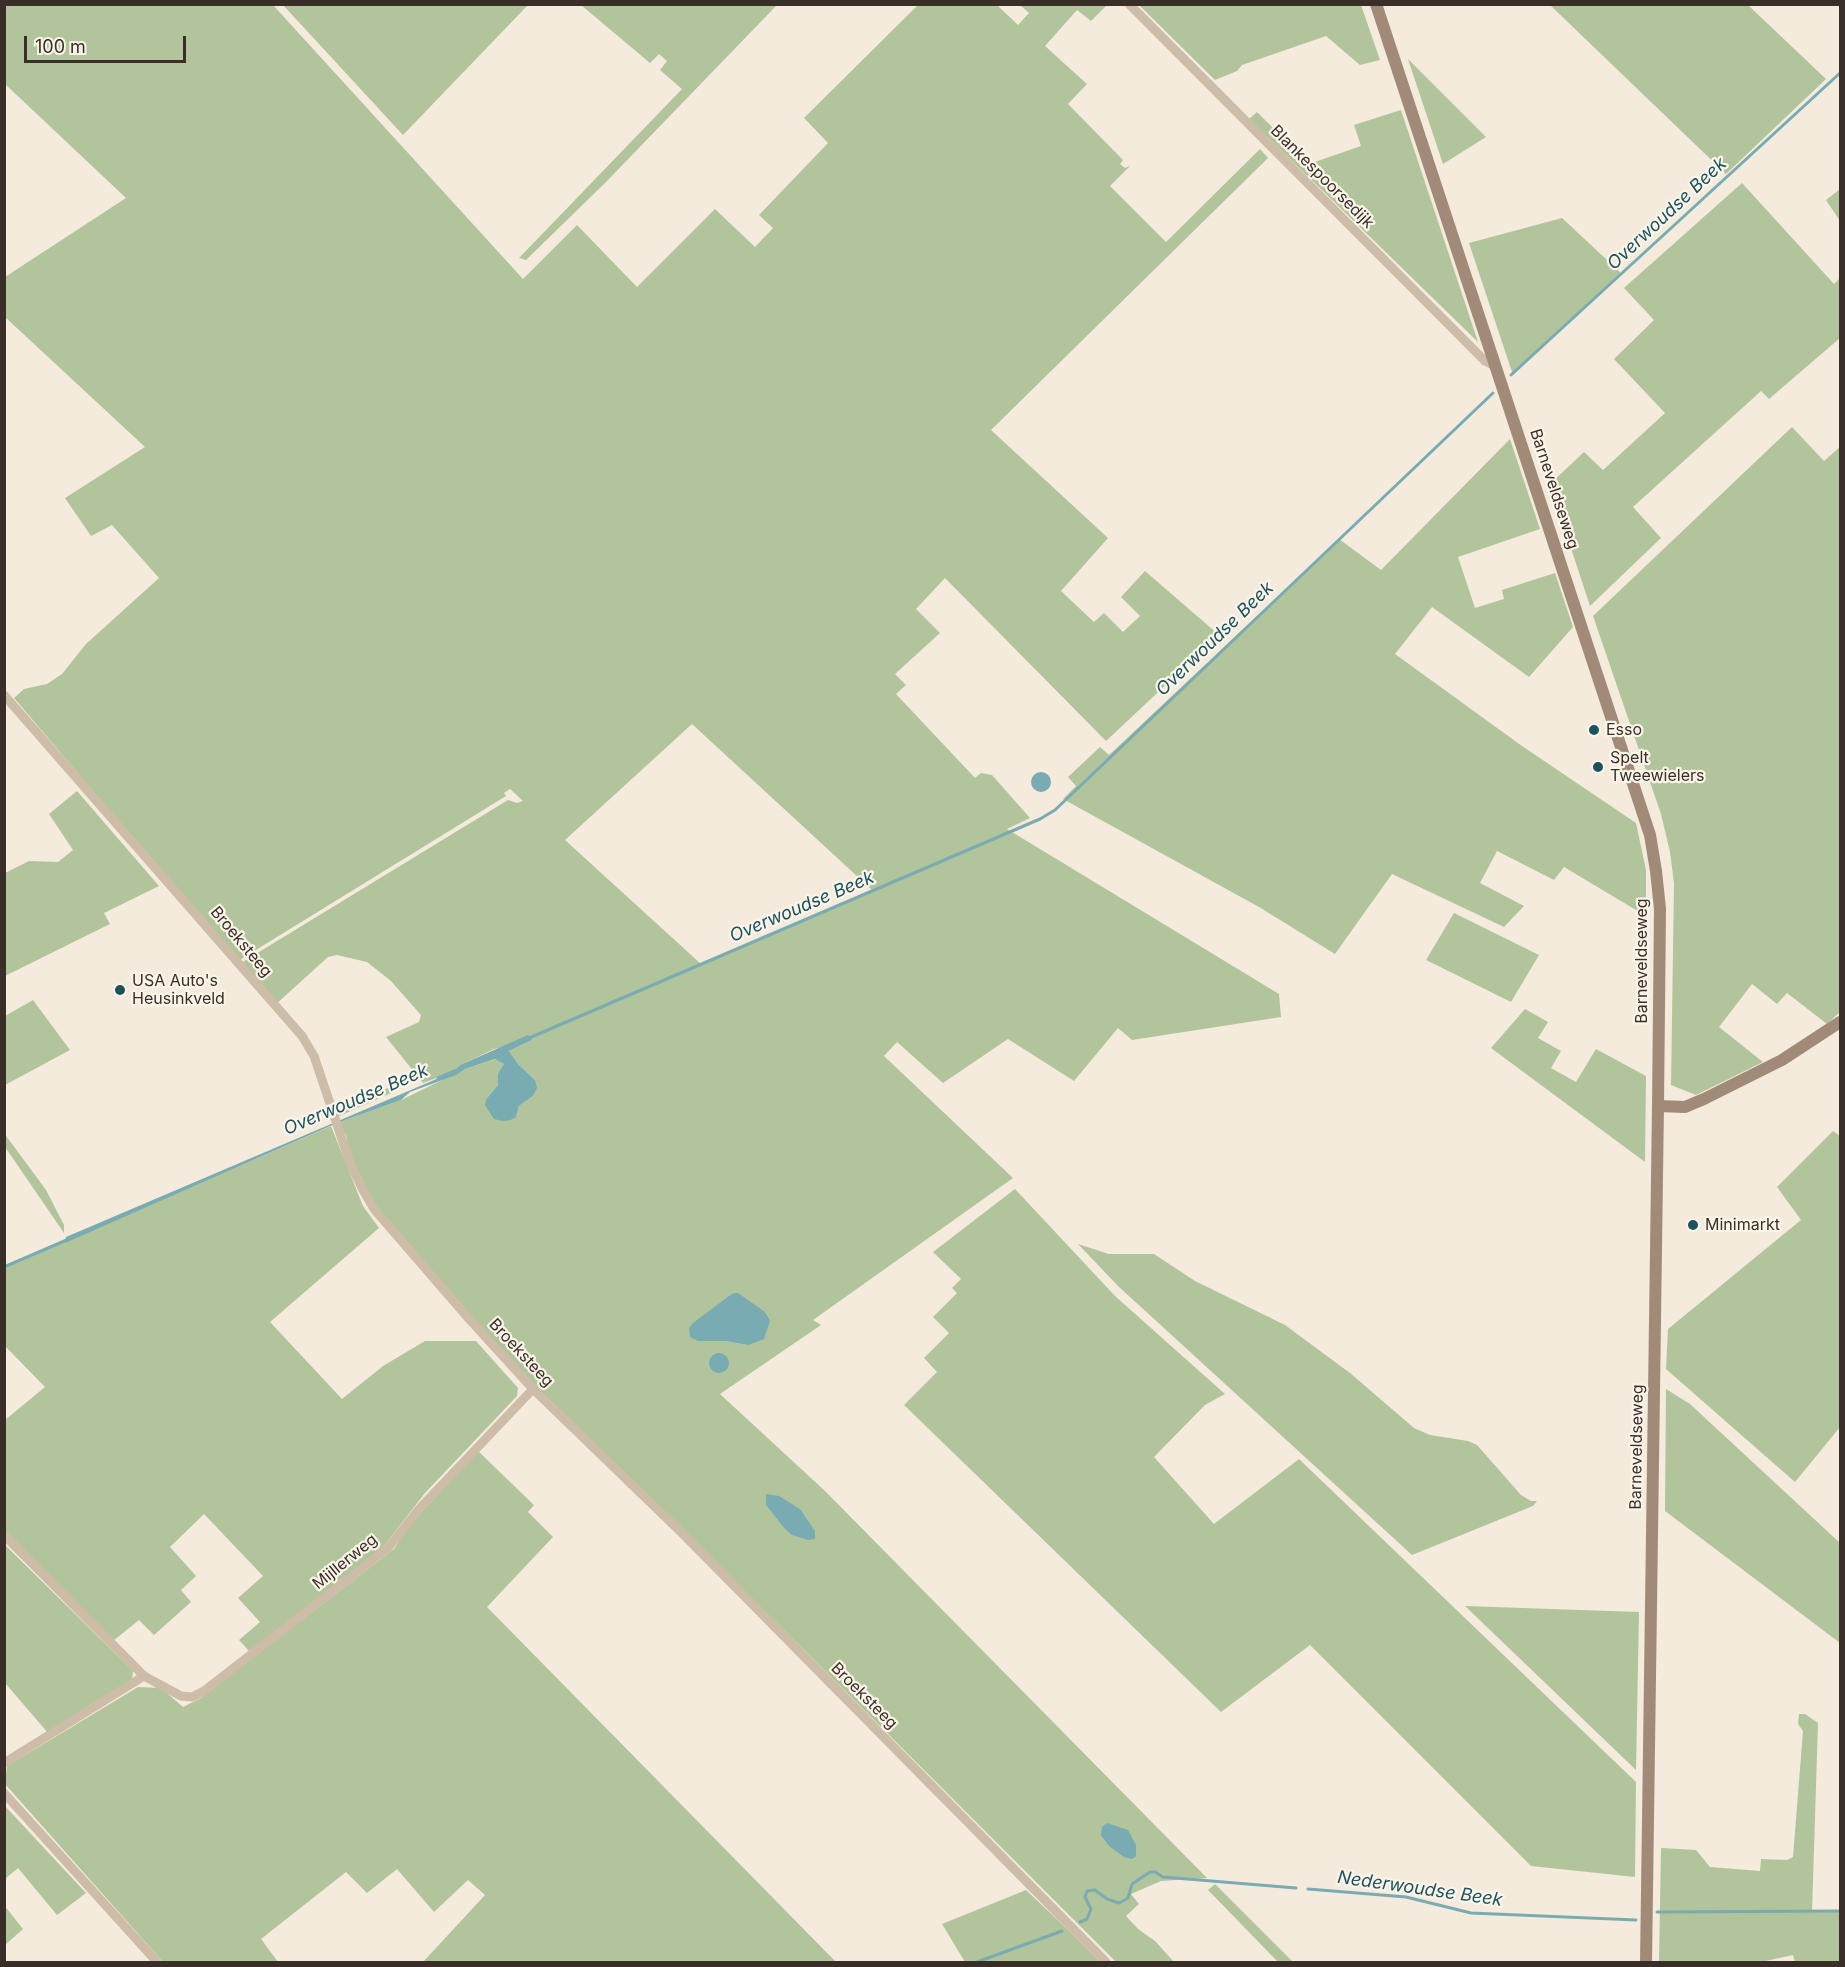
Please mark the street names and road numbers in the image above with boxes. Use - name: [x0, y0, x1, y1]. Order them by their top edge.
- street label: Blankespoorsedijk: [1266, 121, 1378, 233]
- street label: Barneveldseweg: [1526, 426, 1582, 552]
- street label: Barneveldseweg: [1632, 898, 1652, 1024]
- street label: Broeksteeg: [206, 903, 276, 981]
- street label: Broeksteeg: [485, 1315, 557, 1391]
- street label: Barneveldseweg: [1626, 1384, 1648, 1510]
- street label: Mijllerweg: [309, 1530, 381, 1594]
- street label: Broeksteeg: [827, 1659, 901, 1733]

